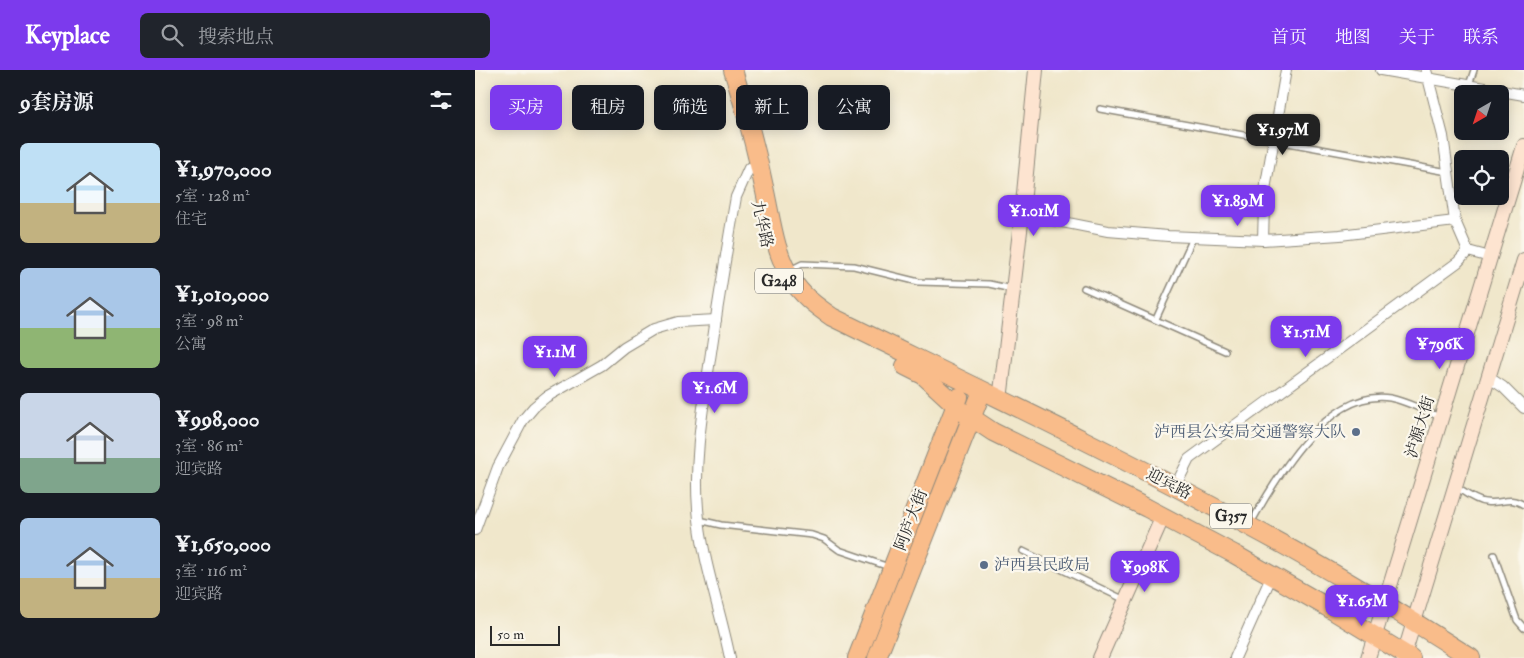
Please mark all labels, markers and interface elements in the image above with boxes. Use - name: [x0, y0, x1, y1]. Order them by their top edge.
- search box: [140, 13, 490, 58]
- text: Keyplace: [25, 20, 110, 51]
- icon: search: [158, 21, 186, 49]
- text: 搜索地点: [198, 25, 274, 49]
- text: 首页: [1271, 26, 1307, 49]
- text: 地图: [1335, 26, 1371, 49]
- text: 关于: [1399, 26, 1435, 49]
- text: 联系: [1463, 26, 1499, 49]
- chip: 买房: [490, 85, 562, 130]
- chip: 租房: [572, 85, 644, 130]
- chip: 筛选: [654, 85, 726, 130]
- chip: 新上: [736, 85, 808, 130]
- chip: 公寓: [818, 85, 890, 130]
- north arrow: [1454, 85, 1509, 140]
- map controls: [1454, 85, 1509, 205]
- icon: filters: [427, 86, 455, 114]
- text: 9套房源: [20, 89, 94, 116]
- pin: ¥1.97M: [1242, 114, 1324, 156]
- text: ¥1.97M: [1257, 120, 1309, 140]
- button: locate: [1454, 150, 1509, 205]
- text: ¥1,970,000: [175, 156, 272, 183]
- icon: home: [60, 163, 120, 223]
- pin: ¥1.89M: [1197, 184, 1279, 227]
- text: 5室 · 128 m²: [175, 186, 250, 206]
- text: ¥1.89M: [1212, 191, 1264, 211]
- pin: ¥1.01M: [993, 194, 1075, 237]
- street label: 九华路: [747, 198, 777, 250]
- text: ¥1.01M: [1009, 201, 1059, 221]
- text: 住宅: [175, 209, 207, 229]
- road number: G248: [755, 268, 803, 294]
- text: ¥1,010,000: [175, 281, 269, 308]
- icon: home: [60, 288, 120, 348]
- text: 3室 · 98 m²: [175, 311, 243, 331]
- pin: ¥1.51M: [1265, 316, 1347, 358]
- text: ¥1.51M: [1282, 322, 1330, 342]
- pin: ¥796K: [1405, 328, 1475, 370]
- text: 公寓: [175, 334, 207, 354]
- text: ¥796K: [1417, 334, 1463, 354]
- pin: ¥1.1M: [520, 336, 590, 378]
- text: ¥1.1M: [534, 342, 576, 362]
- pin: ¥1.6M: [680, 372, 750, 414]
- text: ¥1.6M: [693, 378, 737, 398]
- street label: 泸源大街: [1401, 393, 1439, 461]
- text: ¥998,000: [175, 406, 259, 433]
- icon: home: [60, 413, 120, 473]
- place label: 泸西县公安局交通警察大队: [1154, 422, 1346, 442]
- marker: 泸西县公安局交通警察大队: [1350, 426, 1362, 438]
- text: 3室 · 86 m²: [175, 436, 243, 456]
- text: 迎宾路: [175, 459, 223, 479]
- street label: 迎宾路: [1143, 464, 1195, 504]
- street label: 阿庐大街: [890, 487, 932, 553]
- road number: G357: [1210, 504, 1252, 528]
- text: ¥1,650,000: [175, 531, 271, 558]
- icon: home: [60, 538, 120, 598]
- pin: ¥998K: [1110, 550, 1180, 593]
- place label: 泸西县民政局: [994, 555, 1090, 575]
- text: ¥998K: [1121, 557, 1169, 577]
- marker: 泸西县民政局: [978, 559, 990, 571]
- text: 3室 · 116 m²: [175, 561, 247, 581]
- text: 迎宾路: [175, 584, 223, 604]
- pin: ¥1.65M: [1321, 584, 1403, 627]
- text: ¥1.65M: [1336, 591, 1388, 611]
- scale bar: [490, 623, 560, 646]
- text: 50 m: [497, 626, 524, 643]

